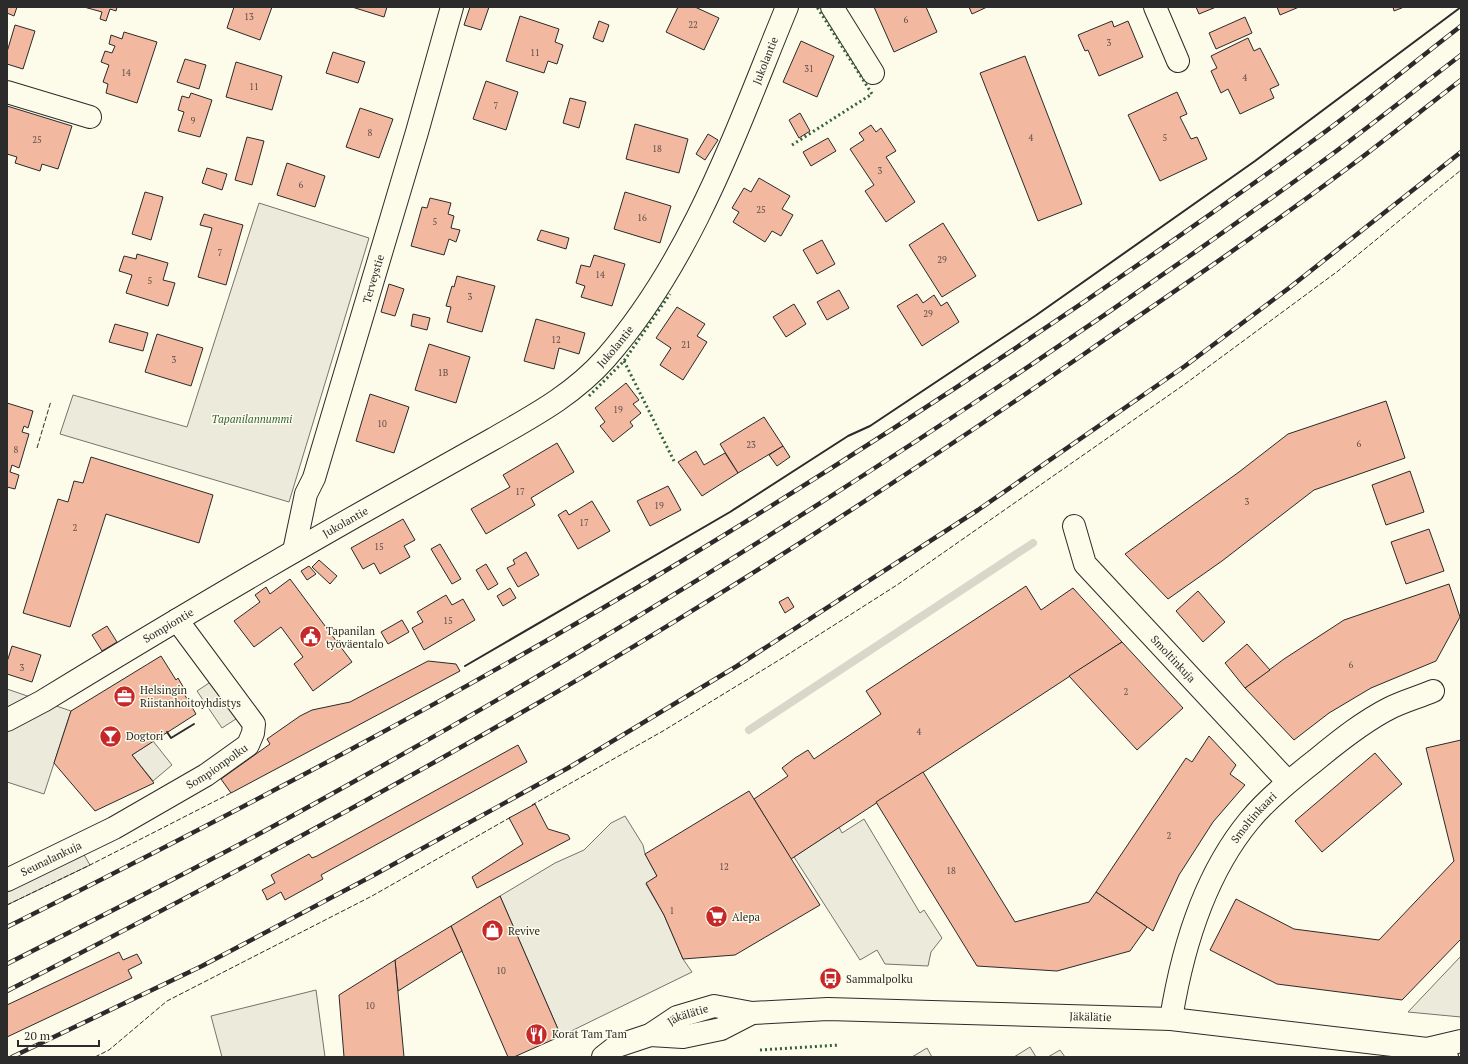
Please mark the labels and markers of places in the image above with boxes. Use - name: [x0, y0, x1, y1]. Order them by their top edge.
- public building icon: Tapanilan työväentalo: [297, 624, 323, 650]
- place label: Tapanilan työväentalo: [326, 624, 384, 651]
- office icon: Helsingin Riistanhoitoyhdistys: [111, 683, 137, 709]
- place label: Helsingin Riistanhoitoyhdistys: [140, 683, 241, 710]
- bar icon: Dogtori: [98, 723, 124, 749]
- place label: Dogtori: [126, 729, 163, 743]
- supermarket icon: Alepa: [704, 904, 730, 930]
- place label: Alepa: [732, 910, 761, 924]
- shop icon: Revive: [479, 918, 505, 944]
- place label: Revive: [508, 924, 540, 938]
- bus stop icon: Sammalpolku: [817, 966, 843, 992]
- place label: Sammalpolku: [846, 972, 914, 986]
- restaurant icon: Korat Tam Tam: [524, 1021, 550, 1047]
- place label: Korat Tam Tam: [552, 1027, 627, 1041]

